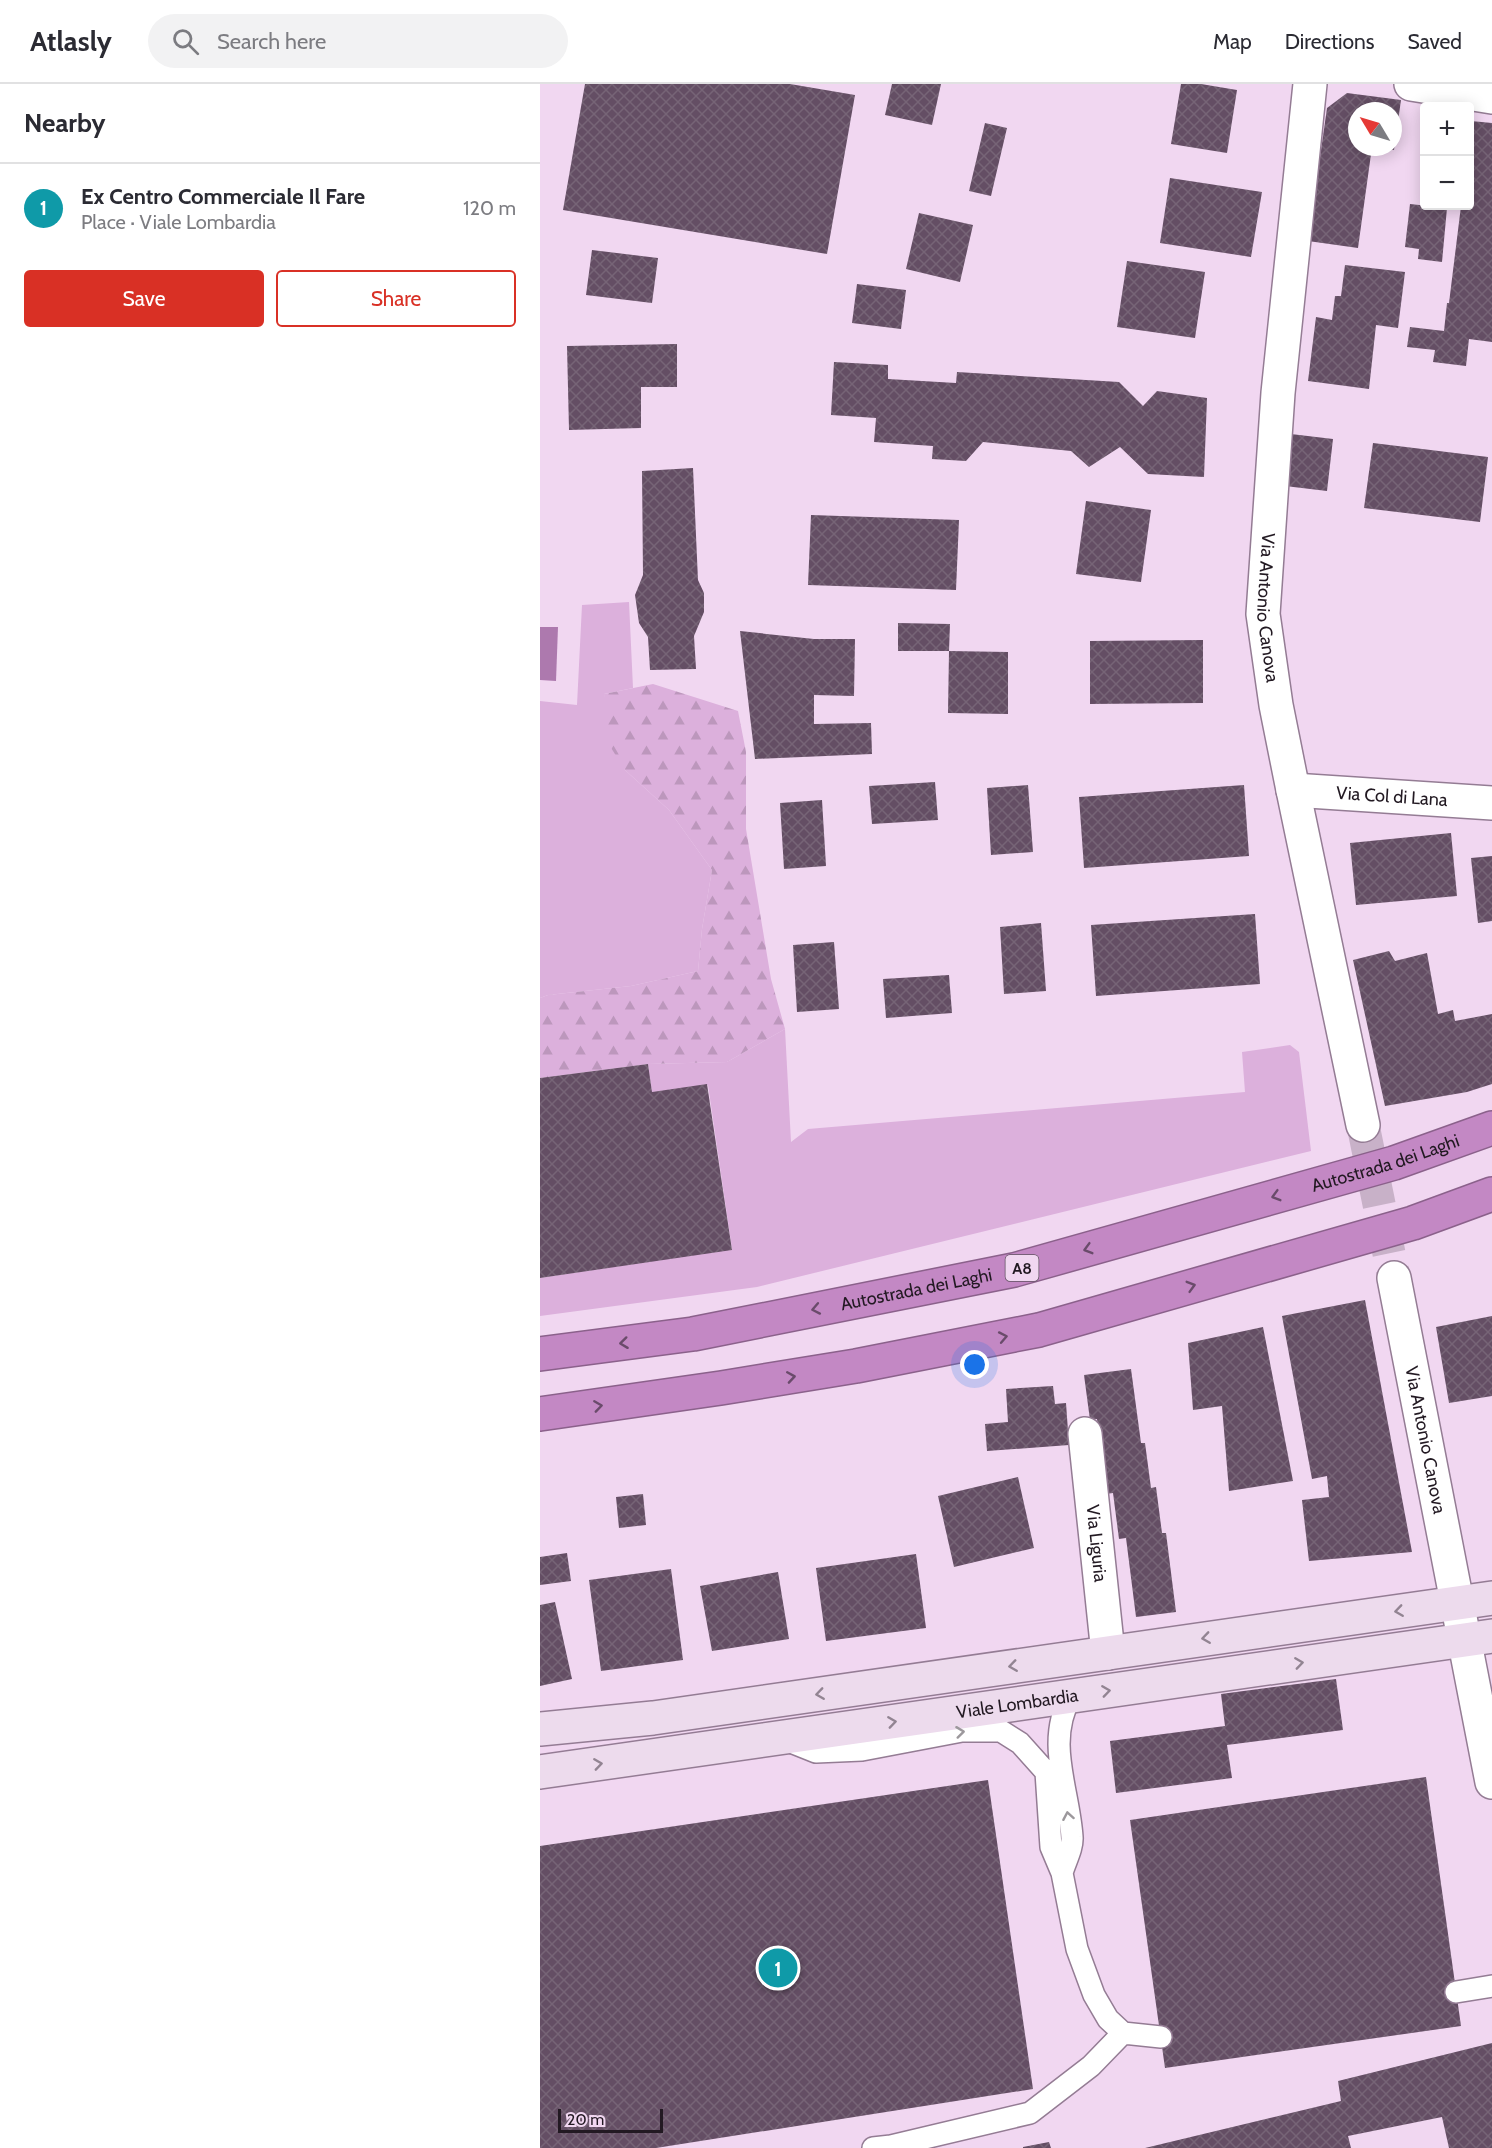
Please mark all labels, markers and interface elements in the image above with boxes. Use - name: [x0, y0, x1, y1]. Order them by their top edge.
- search box: [148, 14, 568, 68]
- text: Atlasly: [30, 24, 112, 58]
- icon: search: [169, 25, 202, 58]
- text: Search here: [217, 28, 326, 55]
- text: Map: [1213, 29, 1252, 54]
- text: Directions: [1285, 29, 1374, 54]
- text: Saved: [1407, 29, 1462, 54]
- north arrow: [1348, 102, 1402, 156]
- map controls: [1420, 102, 1474, 210]
- button: +: [1420, 102, 1474, 156]
- text: Nearby: [24, 107, 105, 139]
- button: −: [1420, 156, 1474, 210]
- text: Ex Centro Commerciale Il Fare: [81, 183, 365, 210]
- text: 1: [40, 196, 47, 220]
- text: 120 m: [463, 196, 516, 220]
- text: Place · Viale Lombardia: [81, 210, 276, 234]
- button: Save: [24, 270, 264, 327]
- button: Share: [276, 270, 516, 327]
- street label: Via Antonio Canova: [1252, 532, 1284, 684]
- street label: Via Col di Lana: [1335, 782, 1449, 811]
- street label: Autostrada dei Laghi: [1309, 1130, 1462, 1197]
- one-way arrow: [1271, 1189, 1282, 1201]
- one-way arrow: [1083, 1242, 1094, 1254]
- road number: A8: [1006, 1255, 1038, 1281]
- street label: Autostrada dei Laghi: [839, 1264, 994, 1315]
- one-way arrow: [1185, 1281, 1196, 1293]
- one-way arrow: [812, 1302, 822, 1315]
- one-way arrow: [998, 1331, 1008, 1344]
- one-way arrow: [620, 1336, 629, 1349]
- your location: [960, 1350, 989, 1379]
- street label: Via Antonio Canova: [1400, 1364, 1451, 1516]
- one-way arrow: [786, 1371, 795, 1383]
- one-way arrow: [593, 1400, 603, 1412]
- street label: Via Liguria: [1081, 1504, 1112, 1584]
- one-way arrow: [1395, 1604, 1404, 1616]
- one-way arrow: [1202, 1632, 1211, 1644]
- one-way arrow: [1294, 1657, 1304, 1669]
- one-way arrow: [1009, 1660, 1018, 1672]
- street label: Viale Lombardia: [955, 1684, 1080, 1723]
- one-way arrow: [1101, 1686, 1111, 1698]
- one-way arrow: [816, 1687, 825, 1699]
- one-way arrow: [888, 1716, 897, 1728]
- one-way arrow: [955, 1727, 964, 1739]
- one-way arrow: [593, 1758, 603, 1770]
- one-way arrow: [1062, 1811, 1075, 1821]
- pin: 1: [758, 1946, 798, 1990]
- scale bar: [558, 2106, 663, 2134]
- text: 20 m: [567, 2110, 604, 2129]

